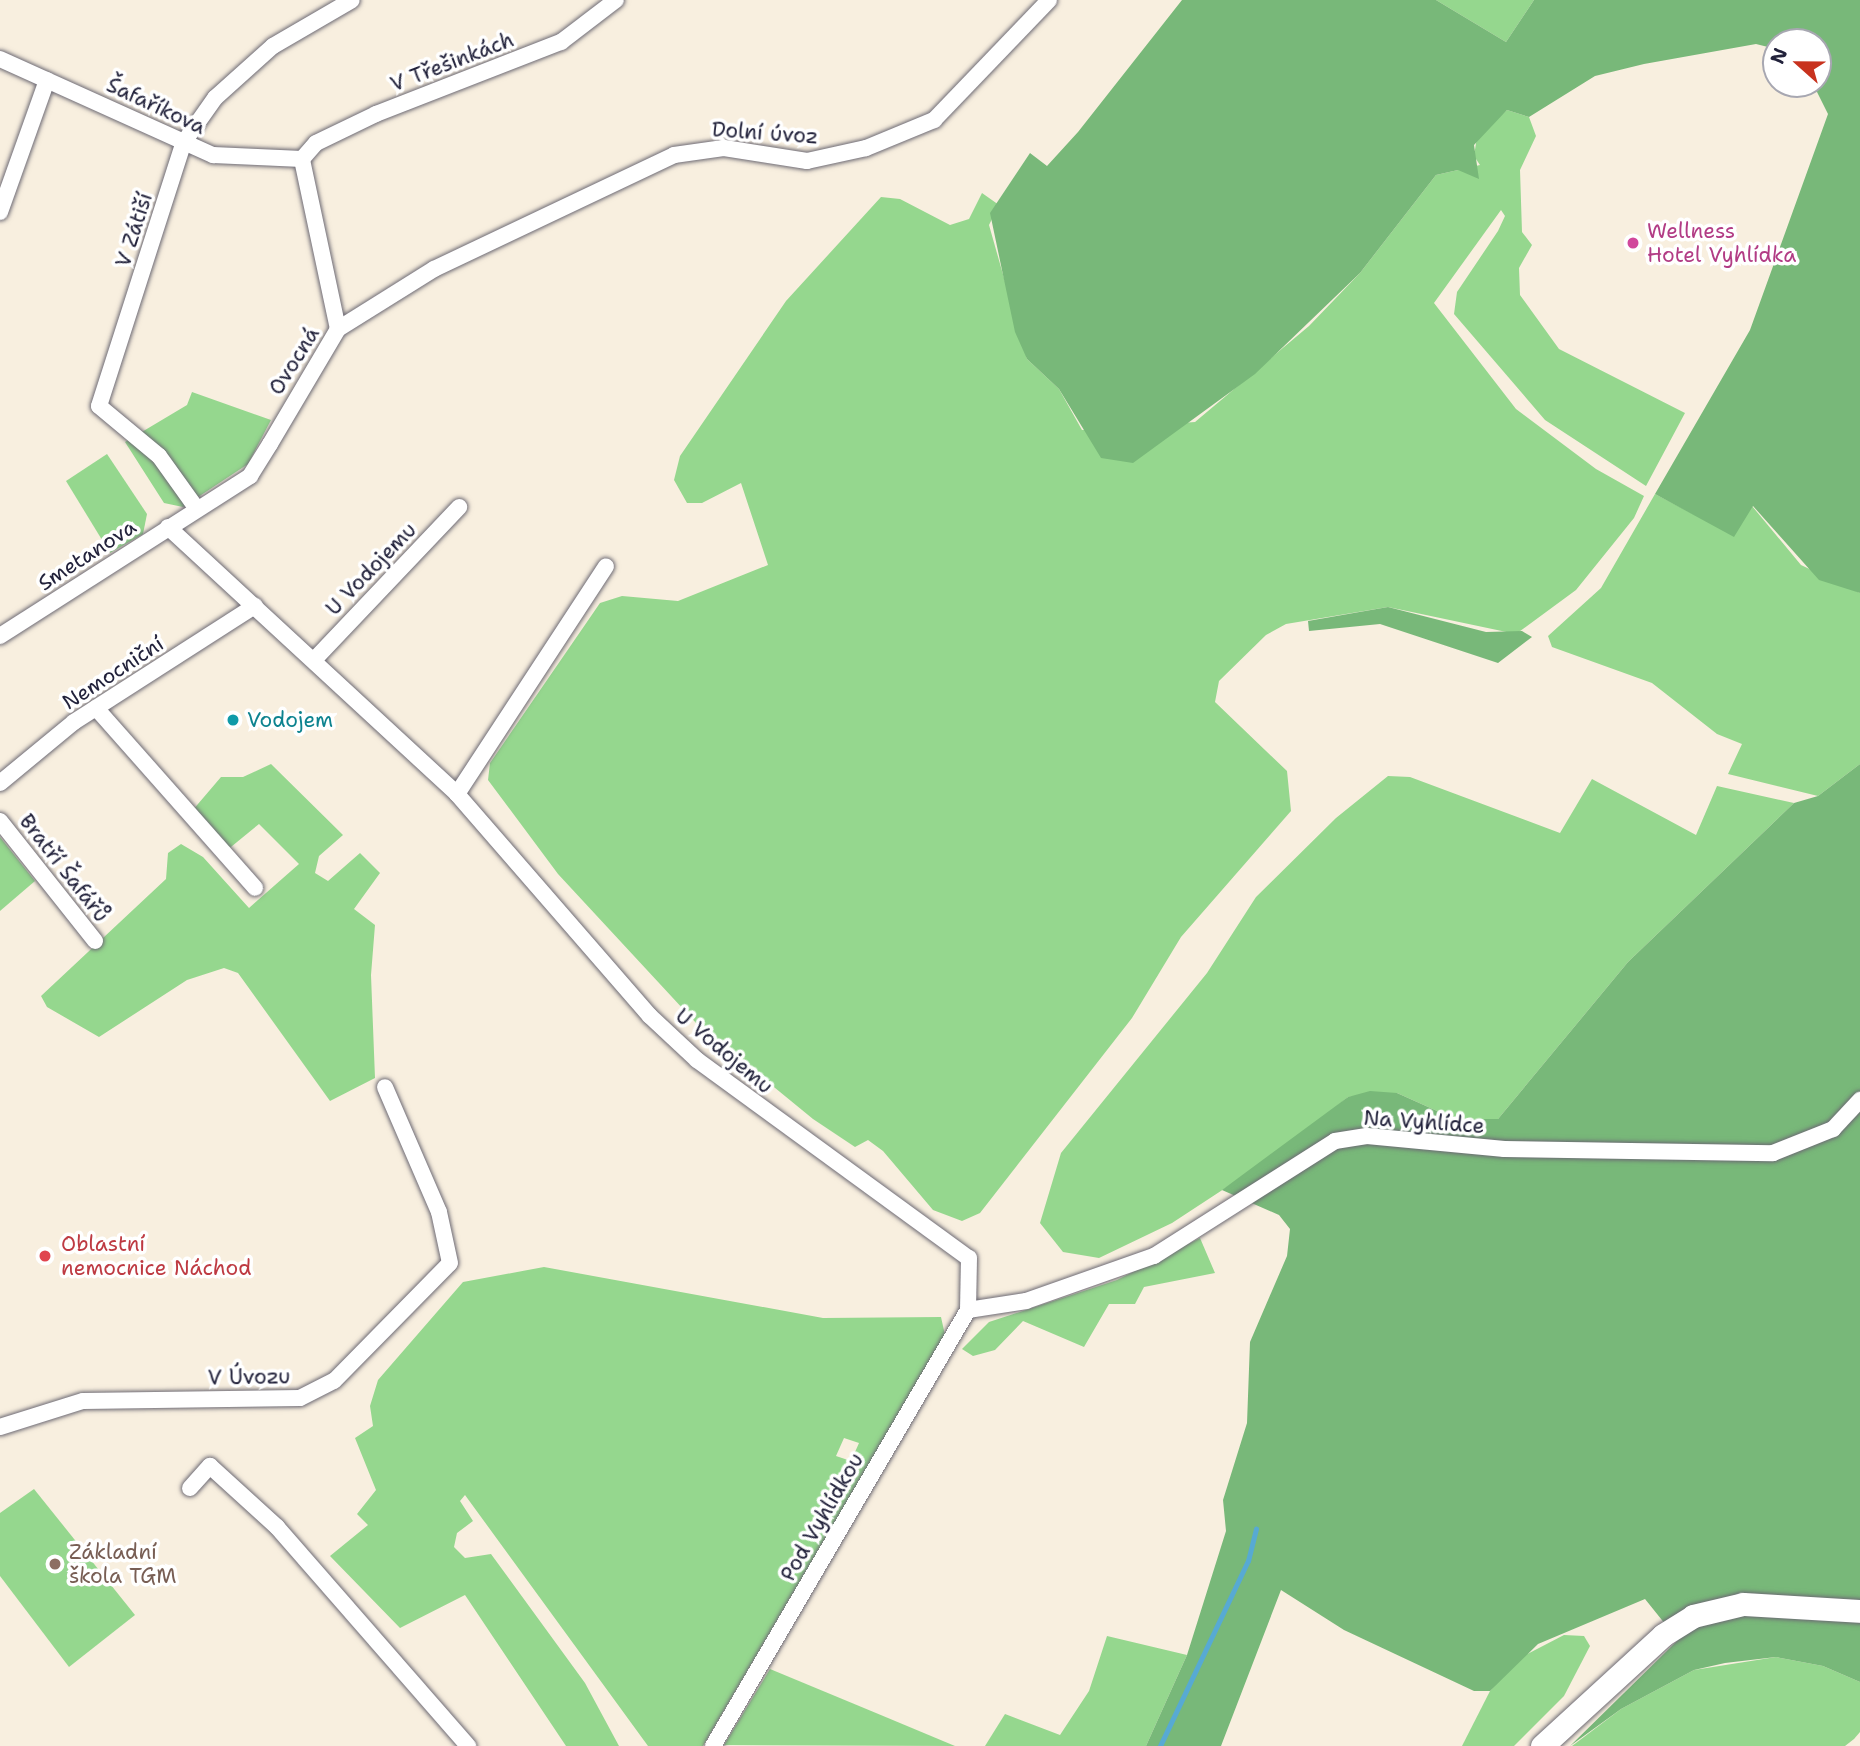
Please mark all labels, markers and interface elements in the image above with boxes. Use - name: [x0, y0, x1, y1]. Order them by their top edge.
- street label: V Třešinkách: [387, 27, 517, 97]
- north arrow: [1762, 28, 1832, 98]
- text: N: [1764, 45, 1793, 68]
- street label: Šafaříkova: [103, 72, 209, 140]
- street label: Dolní úvoz: [711, 117, 819, 149]
- street label: V Zátiší: [110, 190, 158, 270]
- place label: Wellness Hotel Vyhlídka: [1647, 218, 1796, 268]
- marker: Wellness Hotel Vyhlídka: [1625, 235, 1641, 251]
- street label: Ovocná: [263, 323, 325, 399]
- street label: Smetanova: [33, 514, 141, 596]
- street label: U Vodojemu: [320, 517, 422, 621]
- street label: Nemocniční: [58, 631, 168, 715]
- place label: Vodojem: [247, 707, 333, 733]
- marker: Vodojem: [225, 712, 241, 728]
- street label: Bratří Šafářů: [14, 809, 114, 927]
- street label: U Vodojemu: [670, 1003, 778, 1099]
- street label: Na Vyhlídce: [1363, 1105, 1485, 1139]
- place label: Oblastní nemocnice Náchod: [61, 1231, 252, 1281]
- marker: Oblastní nemocnice Náchod: [35, 1246, 55, 1266]
- street label: V Úvozu: [207, 1364, 291, 1390]
- street label: Pod Vyhlídkou: [775, 1448, 869, 1586]
- place label: Základní škola TGM: [69, 1539, 176, 1589]
- marker: Základní škola TGM: [47, 1556, 63, 1572]

